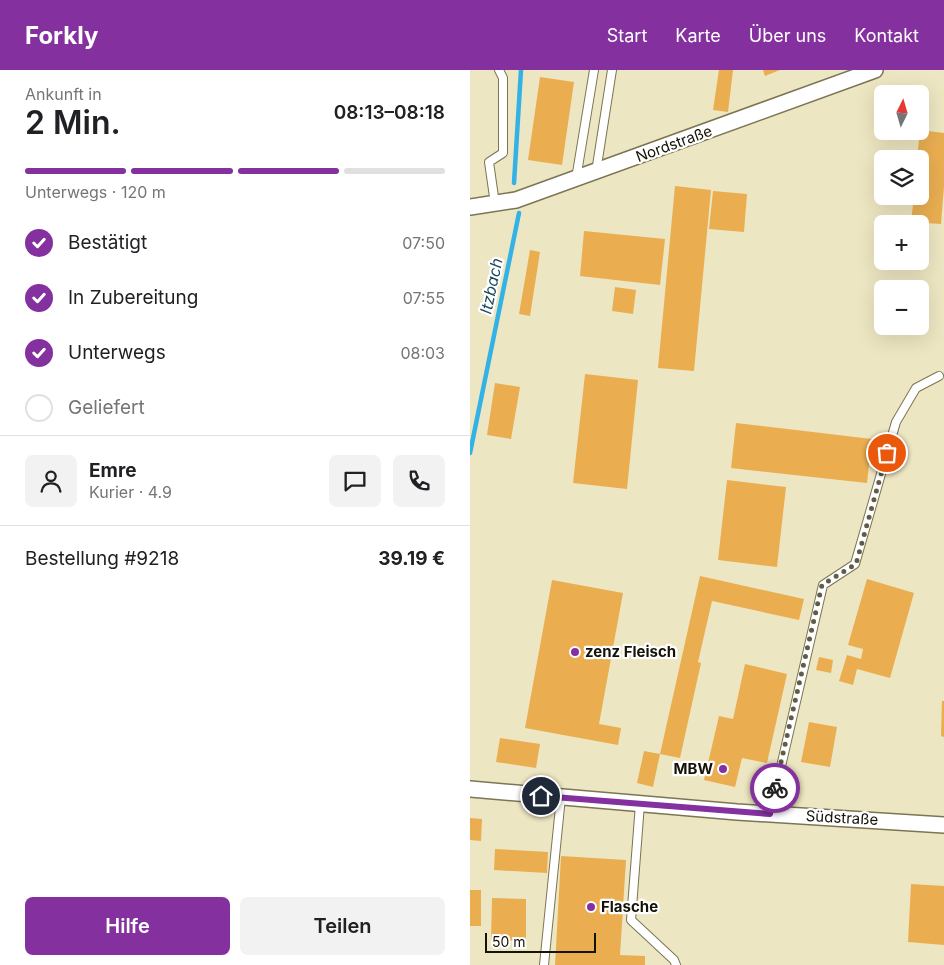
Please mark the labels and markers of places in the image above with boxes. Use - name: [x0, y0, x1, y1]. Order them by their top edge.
- pin: [866, 432, 908, 474]
- place label: zenz Fleisch: [585, 642, 676, 661]
- marker: zenz Fleisch: [569, 646, 581, 658]
- place label: MBW: [674, 759, 713, 778]
- marker: MBW: [717, 763, 729, 775]
- pin: [520, 775, 562, 817]
- place label: Flasche: [601, 897, 658, 916]
- marker: Flasche: [585, 901, 597, 913]

